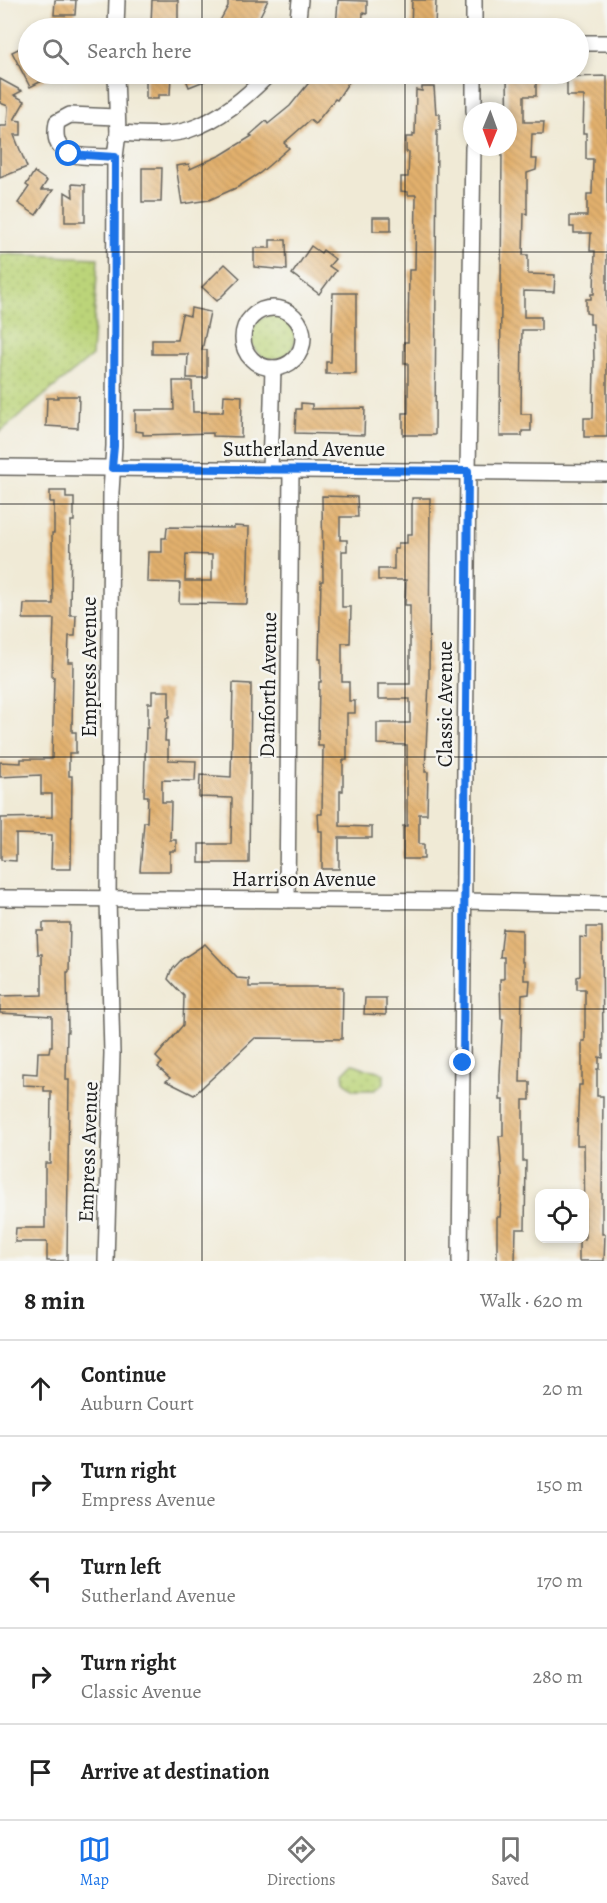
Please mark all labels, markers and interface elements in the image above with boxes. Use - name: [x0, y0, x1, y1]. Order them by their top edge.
- search box: [18, 18, 589, 84]
- icon: search: [39, 35, 72, 68]
- text: Search here: [87, 36, 192, 66]
- north arrow: [463, 102, 517, 156]
- route start: [55, 140, 81, 166]
- street label: Sutherland Avenue: [223, 435, 385, 463]
- street label: Empress Avenue: [75, 596, 103, 738]
- street label: Danforth Avenue: [253, 612, 283, 758]
- street label: Classic Avenue: [431, 641, 459, 767]
- street label: Harrison Avenue: [232, 865, 376, 893]
- route end: [449, 1049, 475, 1075]
- street label: Empress Avenue: [72, 1081, 104, 1223]
- map controls: [535, 1189, 589, 1243]
- button: locate: [535, 1189, 589, 1243]
- text: 8 min: [24, 1283, 85, 1318]
- text: Walk · 620 m: [480, 1287, 583, 1314]
- text: Continue: [81, 1360, 166, 1390]
- icon: ahead: [24, 1372, 57, 1405]
- text: 20 m: [542, 1375, 583, 1402]
- text: Auburn Court: [81, 1390, 194, 1417]
- text: Turn right: [81, 1456, 177, 1486]
- icon: right: [24, 1468, 57, 1501]
- text: 150 m: [536, 1471, 583, 1498]
- text: Empress Avenue: [81, 1486, 215, 1513]
- text: Turn left: [81, 1552, 161, 1582]
- icon: left: [24, 1564, 57, 1597]
- text: 170 m: [537, 1567, 583, 1594]
- text: Sutherland Avenue: [81, 1582, 236, 1609]
- text: Turn right: [81, 1648, 177, 1678]
- icon: right: [24, 1660, 57, 1693]
- text: 280 m: [533, 1663, 583, 1690]
- text: Classic Avenue: [81, 1678, 201, 1705]
- icon: arrive: [24, 1756, 57, 1789]
- text: Arrive at destination: [81, 1757, 270, 1787]
- tab: Map: [78, 1833, 111, 1891]
- tab: Directions: [267, 1833, 335, 1891]
- tab: Saved: [491, 1833, 529, 1891]

